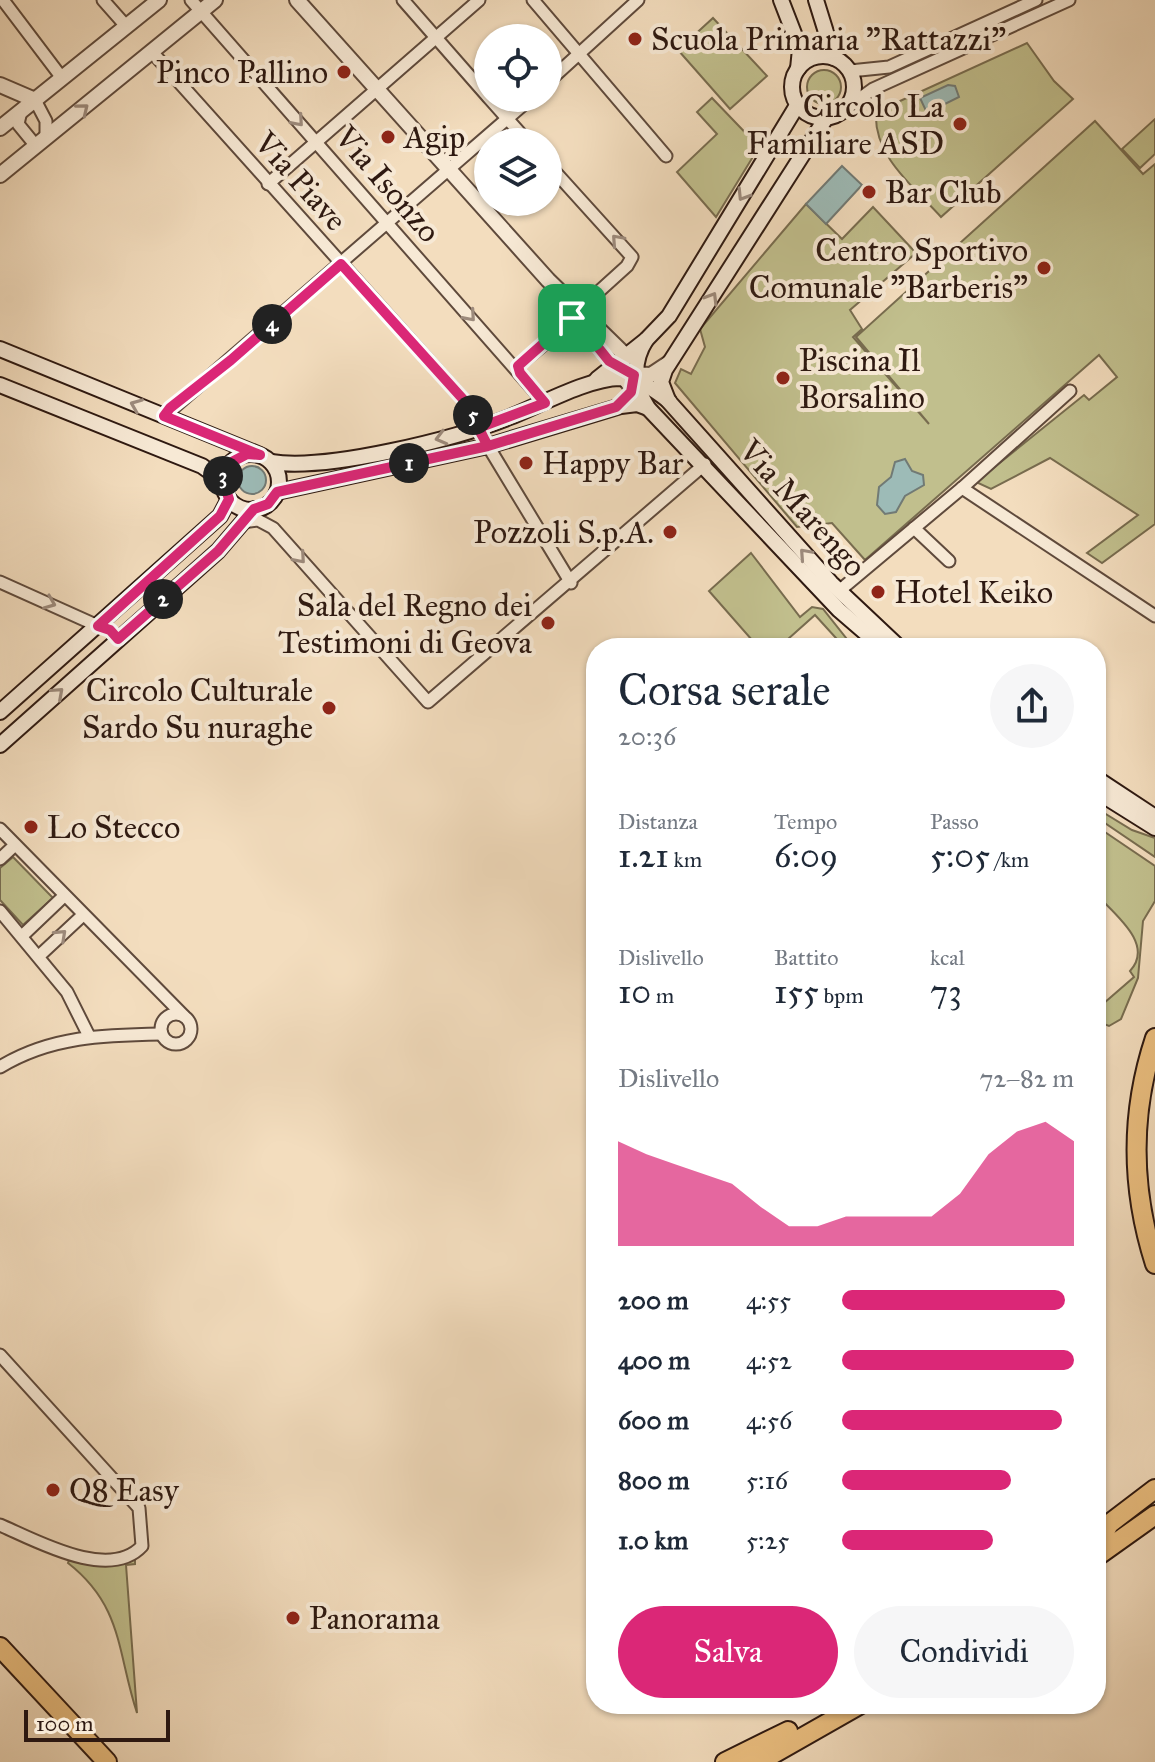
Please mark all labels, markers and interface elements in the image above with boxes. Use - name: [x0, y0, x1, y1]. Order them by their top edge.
- place label: Scuola Primaria "Rattazzi": [651, 20, 1006, 59]
- map controls: [474, 24, 562, 216]
- button: locate: [474, 24, 562, 112]
- marker: Scuola Primaria "Rattazzi": [626, 30, 644, 48]
- place label: Pinco Pallino: [156, 53, 328, 92]
- marker: Pinco Pallino: [335, 63, 353, 81]
- place label: Circolo La Familiare ASD: [746, 87, 944, 163]
- one-way arrow: [74, 104, 88, 119]
- one-way arrow: [289, 111, 303, 126]
- marker: Circolo La Familiare ASD: [951, 115, 969, 133]
- street label: Via Isonzo: [326, 117, 449, 250]
- place label: Agip: [402, 118, 465, 157]
- street label: Via Piave: [245, 123, 355, 239]
- marker: Agip: [379, 128, 397, 146]
- button: layers: [474, 128, 562, 216]
- place label: Bar Club: [885, 173, 1001, 212]
- marker: Bar Club: [860, 183, 878, 201]
- one-way arrow: [738, 186, 753, 201]
- place label: Centro Sportivo Comunale "Barberis": [749, 231, 1028, 307]
- one-way arrow: [612, 234, 626, 249]
- marker: Centro Sportivo Comunale "Barberis": [1035, 259, 1053, 277]
- pin: [538, 284, 606, 352]
- one-way arrow: [703, 292, 718, 307]
- icon: arrive: [550, 296, 594, 340]
- pin: 4: [252, 304, 292, 344]
- one-way arrow: [460, 307, 475, 322]
- text: 4: [266, 310, 278, 337]
- place label: Piscina Il Borsalino: [799, 341, 925, 417]
- marker: Piscina Il Borsalino: [774, 369, 792, 387]
- pin: 5: [453, 395, 493, 435]
- one-way arrow: [130, 398, 144, 414]
- text: 5: [468, 401, 478, 428]
- one-way arrow: [434, 428, 448, 445]
- street label: Via Marengo: [730, 431, 875, 585]
- pin: 1: [389, 443, 429, 483]
- place label: Happy Bar: [542, 444, 684, 483]
- text: 1: [405, 449, 413, 476]
- marker: Happy Bar: [517, 454, 535, 472]
- pin: 3: [203, 456, 243, 496]
- text: 3: [219, 462, 227, 489]
- place label: Pozzoli S.p.A.: [473, 513, 654, 552]
- marker: Pozzoli S.p.A.: [661, 523, 679, 541]
- one-way arrow: [290, 549, 305, 564]
- one-way arrow: [800, 549, 815, 564]
- place label: Hotel Keiko: [894, 573, 1053, 612]
- pin: 2: [143, 579, 183, 619]
- marker: Hotel Keiko: [869, 583, 887, 601]
- text: 2: [158, 585, 168, 612]
- place label: Sala del Regno dei Testimoni di Geova: [278, 586, 532, 662]
- one-way arrow: [41, 593, 56, 609]
- marker: Sala del Regno dei Testimoni di Geova: [539, 614, 557, 632]
- text: Corsa serale: [618, 663, 831, 717]
- button: share: [990, 664, 1074, 748]
- place label: Circolo Culturale Sardo Su nuraghe: [82, 671, 313, 747]
- one-way arrow: [49, 688, 64, 703]
- marker: Circolo Culturale Sardo Su nuraghe: [320, 699, 338, 717]
- text: 20:36: [618, 720, 676, 752]
- place label: Lo Stecco: [47, 808, 180, 847]
- text: Distanza: [618, 808, 698, 835]
- text: Tempo: [774, 808, 837, 835]
- text: Passo: [930, 808, 979, 835]
- marker: Lo Stecco: [22, 818, 40, 836]
- text: 1.21: [618, 835, 669, 876]
- text: 6:09: [774, 835, 838, 876]
- text: 5:05: [930, 835, 990, 876]
- text: km: [669, 846, 702, 873]
- text: /km: [990, 846, 1029, 873]
- one-way arrow: [52, 930, 66, 945]
- text: Dislivello: [618, 944, 704, 971]
- text: Battito: [774, 944, 838, 971]
- text: kcal: [930, 944, 965, 971]
- text: 10: [618, 971, 651, 1012]
- text: 155: [774, 971, 819, 1012]
- text: 73: [930, 971, 962, 1012]
- text: m: [651, 982, 674, 1009]
- text: bpm: [819, 982, 864, 1009]
- text: Dislivello: [618, 1062, 719, 1094]
- text: 72–82 m: [980, 1062, 1074, 1094]
- text: 200 m: [618, 1284, 689, 1316]
- text: 4:55: [746, 1284, 791, 1316]
- text: 400 m: [618, 1344, 690, 1376]
- text: 4:52: [746, 1344, 792, 1376]
- text: 600 m: [618, 1404, 689, 1436]
- text: 4:56: [746, 1404, 792, 1436]
- text: 800 m: [618, 1464, 690, 1496]
- text: 5:16: [746, 1464, 788, 1496]
- place label: Q8 Easy: [69, 1471, 180, 1510]
- marker: Q8 Easy: [44, 1481, 62, 1499]
- text: 1.0 km: [618, 1524, 688, 1556]
- text: 5:25: [746, 1524, 789, 1556]
- place label: Panorama: [309, 1599, 440, 1638]
- button: Salva: [618, 1606, 838, 1698]
- button: Condividi: [854, 1606, 1074, 1698]
- marker: Panorama: [284, 1609, 302, 1627]
- scale bar: [24, 1706, 170, 1742]
- text: 100 m: [36, 1710, 93, 1737]

